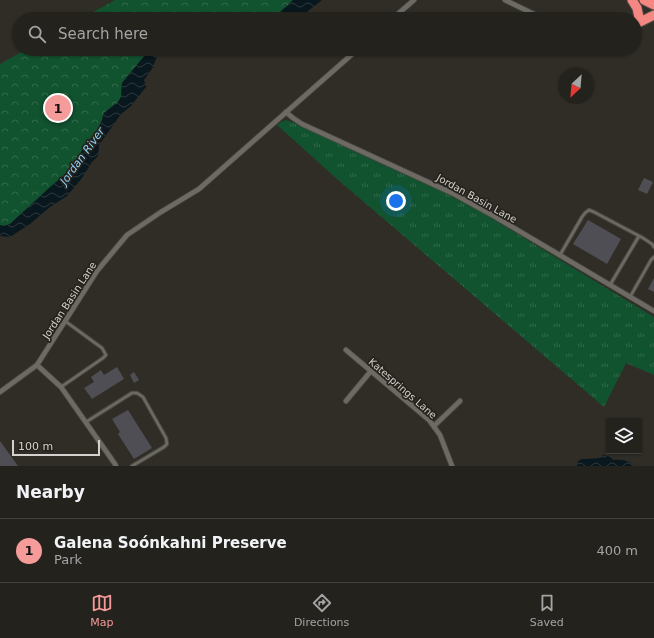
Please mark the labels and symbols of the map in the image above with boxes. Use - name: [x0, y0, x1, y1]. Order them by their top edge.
- north arrow: [558, 68, 594, 104]
- pin: 1: [45, 93, 71, 123]
- water label: Jordan River: [56, 124, 108, 189]
- street label: Jordan Basin Lane: [434, 171, 519, 225]
- your location: [386, 191, 406, 211]
- street label: Jordan Basin Lane: [40, 260, 98, 342]
- street label: Katesprings Lane: [366, 356, 439, 421]
- scale bar: [12, 438, 100, 457]

